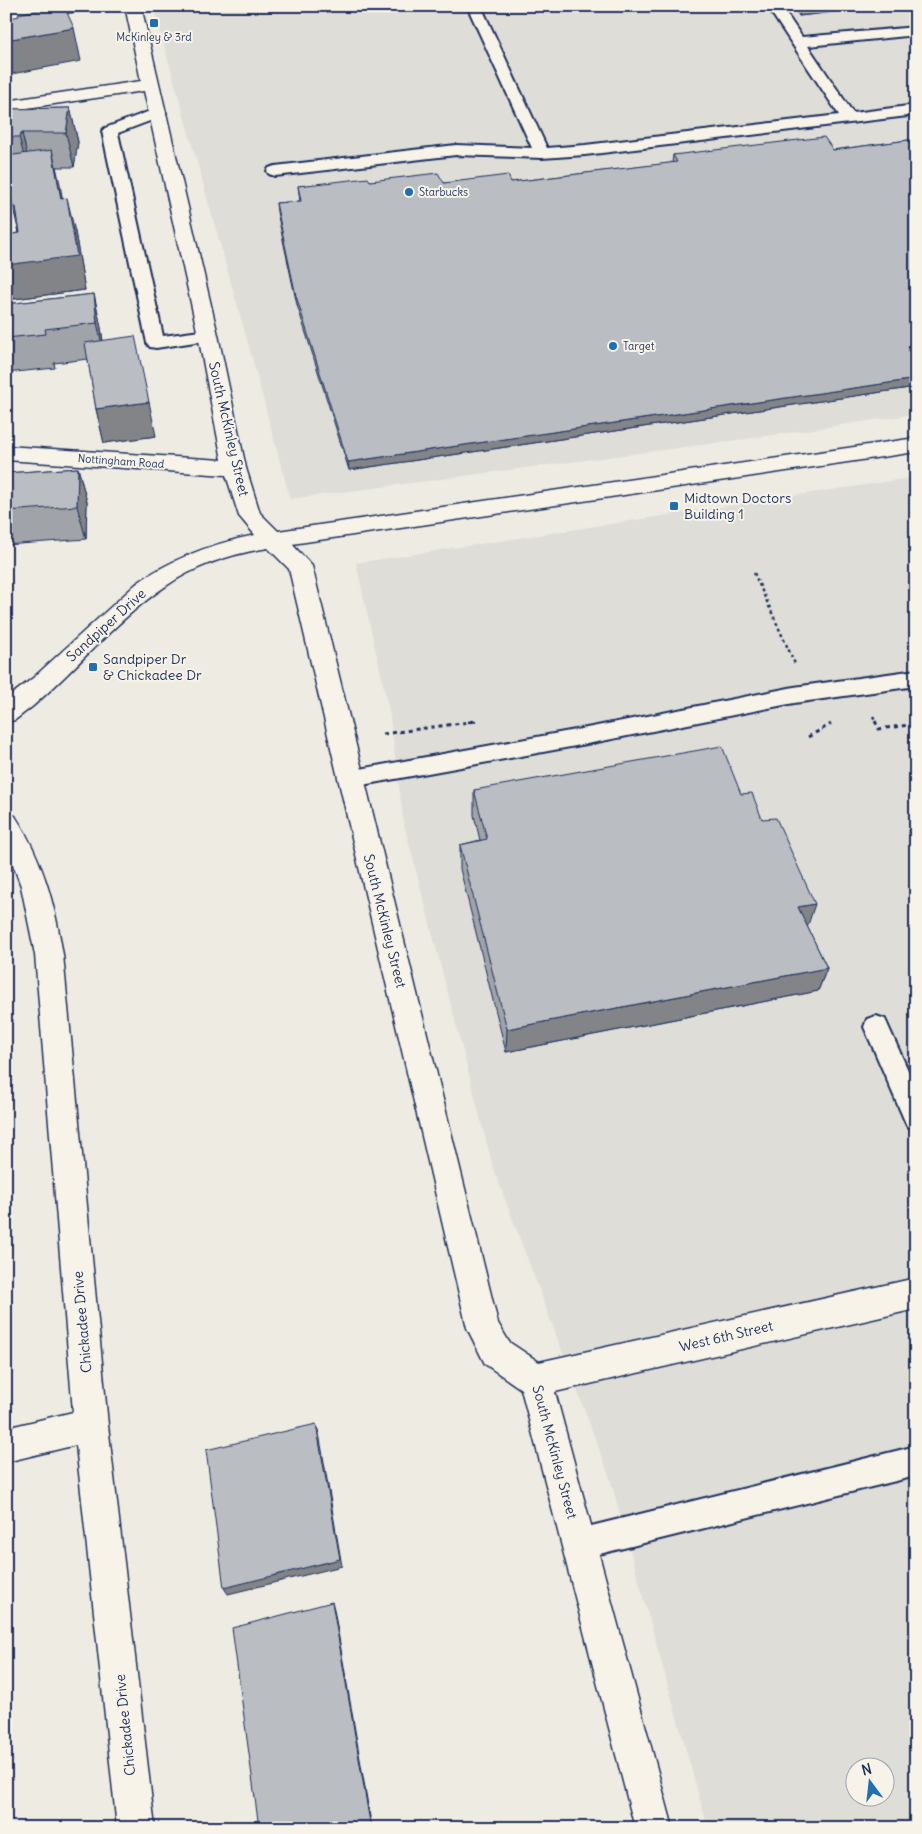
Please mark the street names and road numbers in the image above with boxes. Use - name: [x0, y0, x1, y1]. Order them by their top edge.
- street label: South McKinley Street: [205, 360, 253, 498]
- street label: Nottingham Road: [77, 451, 165, 471]
- street label: Sandpiper Drive: [62, 585, 150, 665]
- street label: South McKinley Street: [360, 852, 410, 990]
- street label: Chickadee Drive: [69, 1270, 95, 1374]
- street label: West 6th Street: [677, 1316, 775, 1356]
- street label: South McKinley Street: [529, 1383, 582, 1521]
- street label: Chickadee Drive: [111, 1673, 139, 1777]

